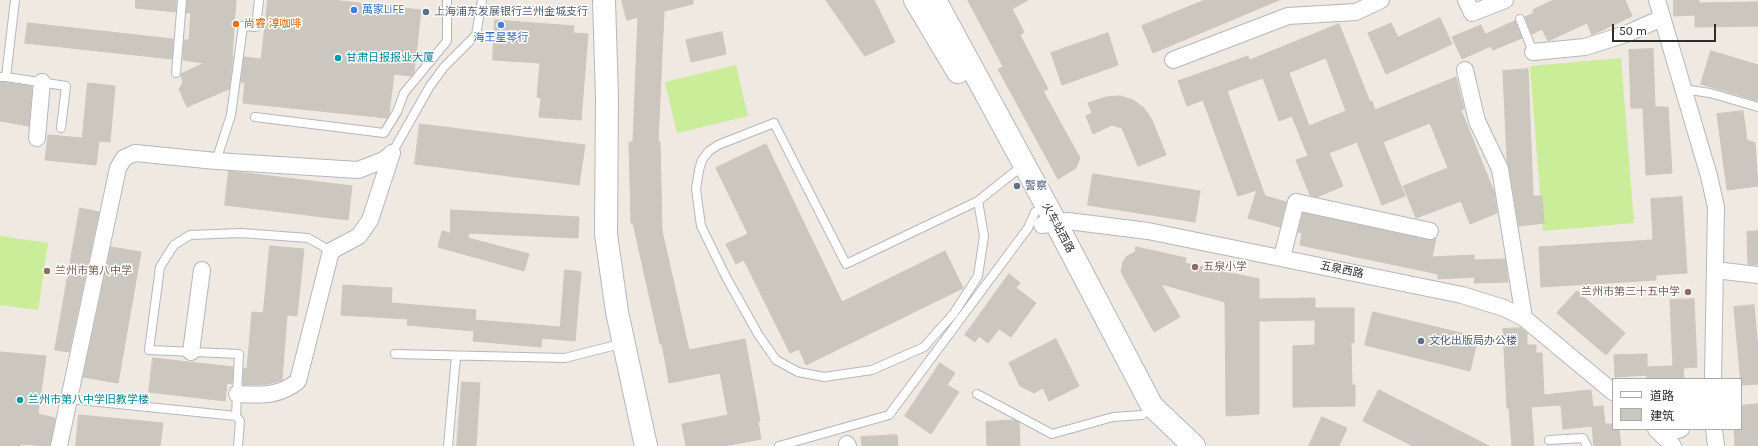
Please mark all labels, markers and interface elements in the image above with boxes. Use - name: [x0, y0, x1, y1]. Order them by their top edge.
- place label: 萬家LiFE: [362, 3, 404, 17]
- marker: 萬家LiFE: [349, 5, 359, 15]
- place label: 上海浦东发展银行兰州金城支行: [434, 5, 588, 19]
- marker: 上海浦东发展银行兰州金城支行: [421, 7, 431, 17]
- scale bar: [1614, 16, 1718, 42]
- place label: 尚睿 淳咖啡: [244, 17, 302, 31]
- marker: 尚睿 淳咖啡: [231, 19, 241, 29]
- marker: 海王星琴行: [496, 20, 506, 30]
- text: 50 m: [1619, 24, 1647, 38]
- place label: 海王星琴行: [474, 31, 528, 45]
- place label: 甘肃日报报业大厦: [346, 51, 434, 65]
- marker: 甘肃日报报业大厦: [333, 53, 343, 63]
- place label: 警察: [1025, 179, 1047, 193]
- marker: 警察: [1012, 181, 1022, 191]
- street label: 火车站西路: [1039, 201, 1077, 255]
- street label: 五泉西路: [1319, 259, 1365, 281]
- place label: 五泉小学: [1203, 260, 1247, 274]
- marker: 五泉小学: [1190, 262, 1200, 272]
- place label: 兰州市第八中学: [55, 264, 132, 278]
- marker: 兰州市第八中学: [42, 266, 52, 276]
- place label: 兰州市第三十五中学: [1581, 285, 1680, 299]
- marker: 兰州市第三十五中学: [1683, 287, 1693, 297]
- place label: 文化出版局办公楼: [1429, 334, 1517, 348]
- marker: 文化出版局办公楼: [1416, 336, 1426, 346]
- legend: [1612, 378, 1742, 430]
- text: 道路: [1650, 389, 1674, 403]
- place label: 兰州市第八中学旧教学楼: [28, 393, 149, 407]
- marker: 兰州市第八中学旧教学楼: [15, 395, 25, 405]
- text: 建筑: [1650, 409, 1674, 423]

